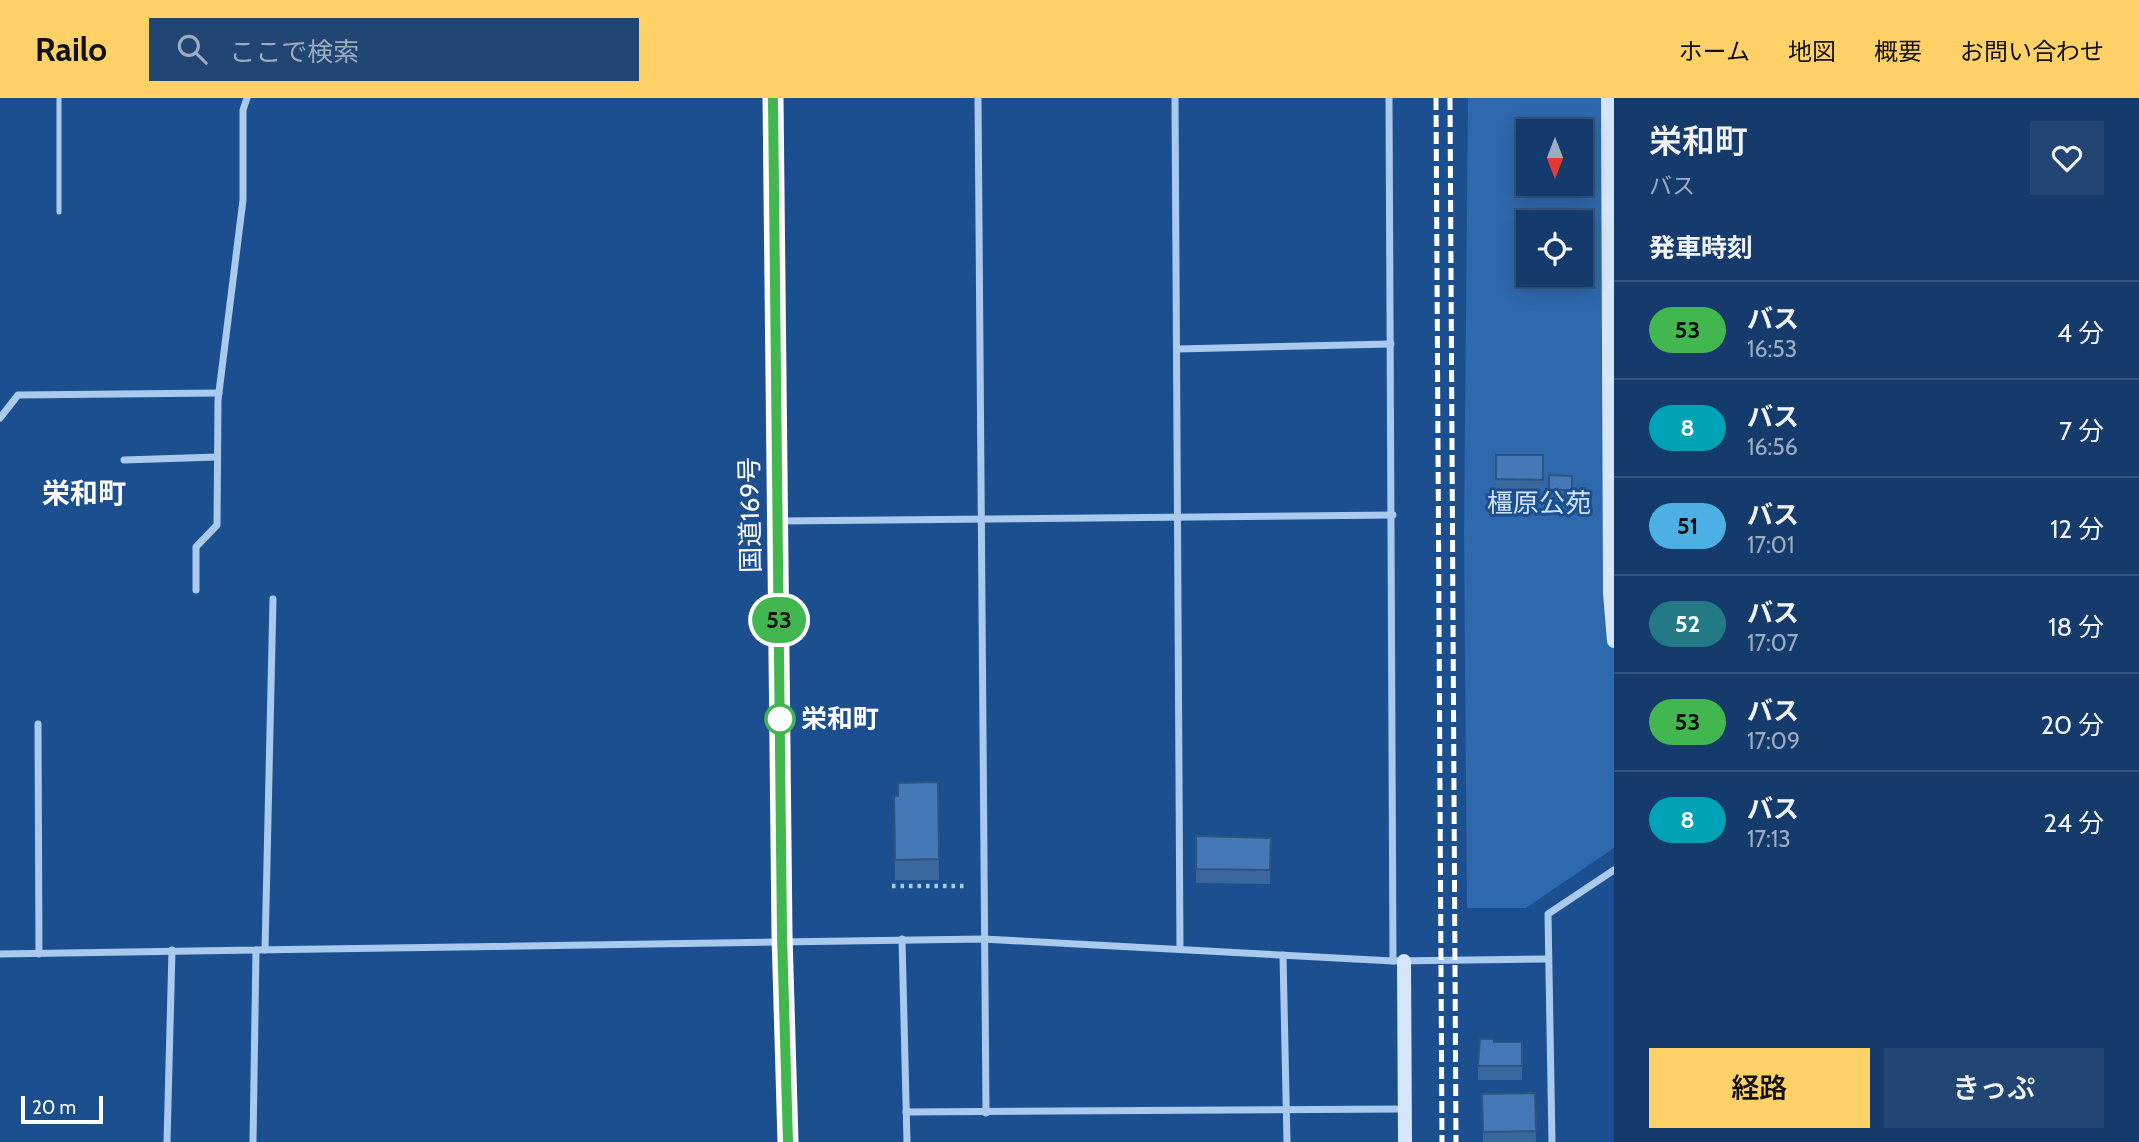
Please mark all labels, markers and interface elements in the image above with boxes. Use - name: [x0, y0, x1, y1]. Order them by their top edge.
- search box: [149, 18, 639, 81]
- text: Railo: [35, 29, 107, 69]
- icon: search: [173, 30, 211, 68]
- text: ここで検索: [229, 36, 359, 68]
- text: ホーム: [1679, 37, 1750, 66]
- text: 地図: [1788, 37, 1836, 66]
- text: 概要: [1874, 37, 1922, 66]
- text: お問い合わせ: [1960, 37, 2104, 66]
- north arrow: [1516, 119, 1592, 196]
- map controls: [1516, 119, 1593, 287]
- text: 栄和町: [1649, 121, 1748, 161]
- button: heart: [2030, 121, 2104, 195]
- text: バス: [1649, 172, 1695, 200]
- button: locate: [1516, 210, 1593, 287]
- text: 発車時刻: [1649, 232, 1753, 264]
- text: バス: [1747, 303, 1799, 335]
- text: 53: [1675, 315, 1700, 344]
- text: 4 分: [2057, 317, 2104, 349]
- text: 16:53: [1747, 335, 1797, 363]
- text: バス: [1747, 401, 1799, 433]
- text: 8: [1680, 413, 1695, 442]
- text: 7 分: [2059, 415, 2104, 447]
- text: 16:56: [1747, 433, 1798, 461]
- street label: 国道169号: [733, 457, 767, 573]
- district label: 栄和町: [42, 476, 126, 510]
- park label: 橿原公苑: [1487, 487, 1591, 519]
- text: バス: [1747, 499, 1799, 531]
- text: 51: [1677, 511, 1698, 540]
- text: 12 分: [2050, 513, 2104, 545]
- text: 17:01: [1747, 531, 1794, 559]
- line badge: 53: [748, 597, 810, 643]
- text: バス: [1747, 597, 1799, 629]
- text: 53: [766, 605, 792, 634]
- text: 52: [1675, 609, 1700, 638]
- text: 18 分: [2048, 611, 2104, 643]
- text: 17:07: [1747, 629, 1798, 657]
- text: バス: [1747, 695, 1799, 727]
- place label: 栄和町: [801, 703, 879, 735]
- marker: 栄和町: [765, 704, 795, 734]
- text: 53: [1675, 707, 1700, 736]
- text: 20 分: [2040, 709, 2104, 741]
- text: 17:09: [1747, 727, 1800, 755]
- text: バス: [1747, 793, 1799, 825]
- text: 8: [1680, 805, 1695, 834]
- text: 24 分: [2043, 807, 2104, 839]
- text: 17:13: [1747, 825, 1791, 853]
- button: 経路: [1649, 1048, 1870, 1128]
- button: きっぷ: [1884, 1048, 2104, 1128]
- scale bar: [21, 1093, 103, 1125]
- text: 20 m: [32, 1096, 76, 1119]

